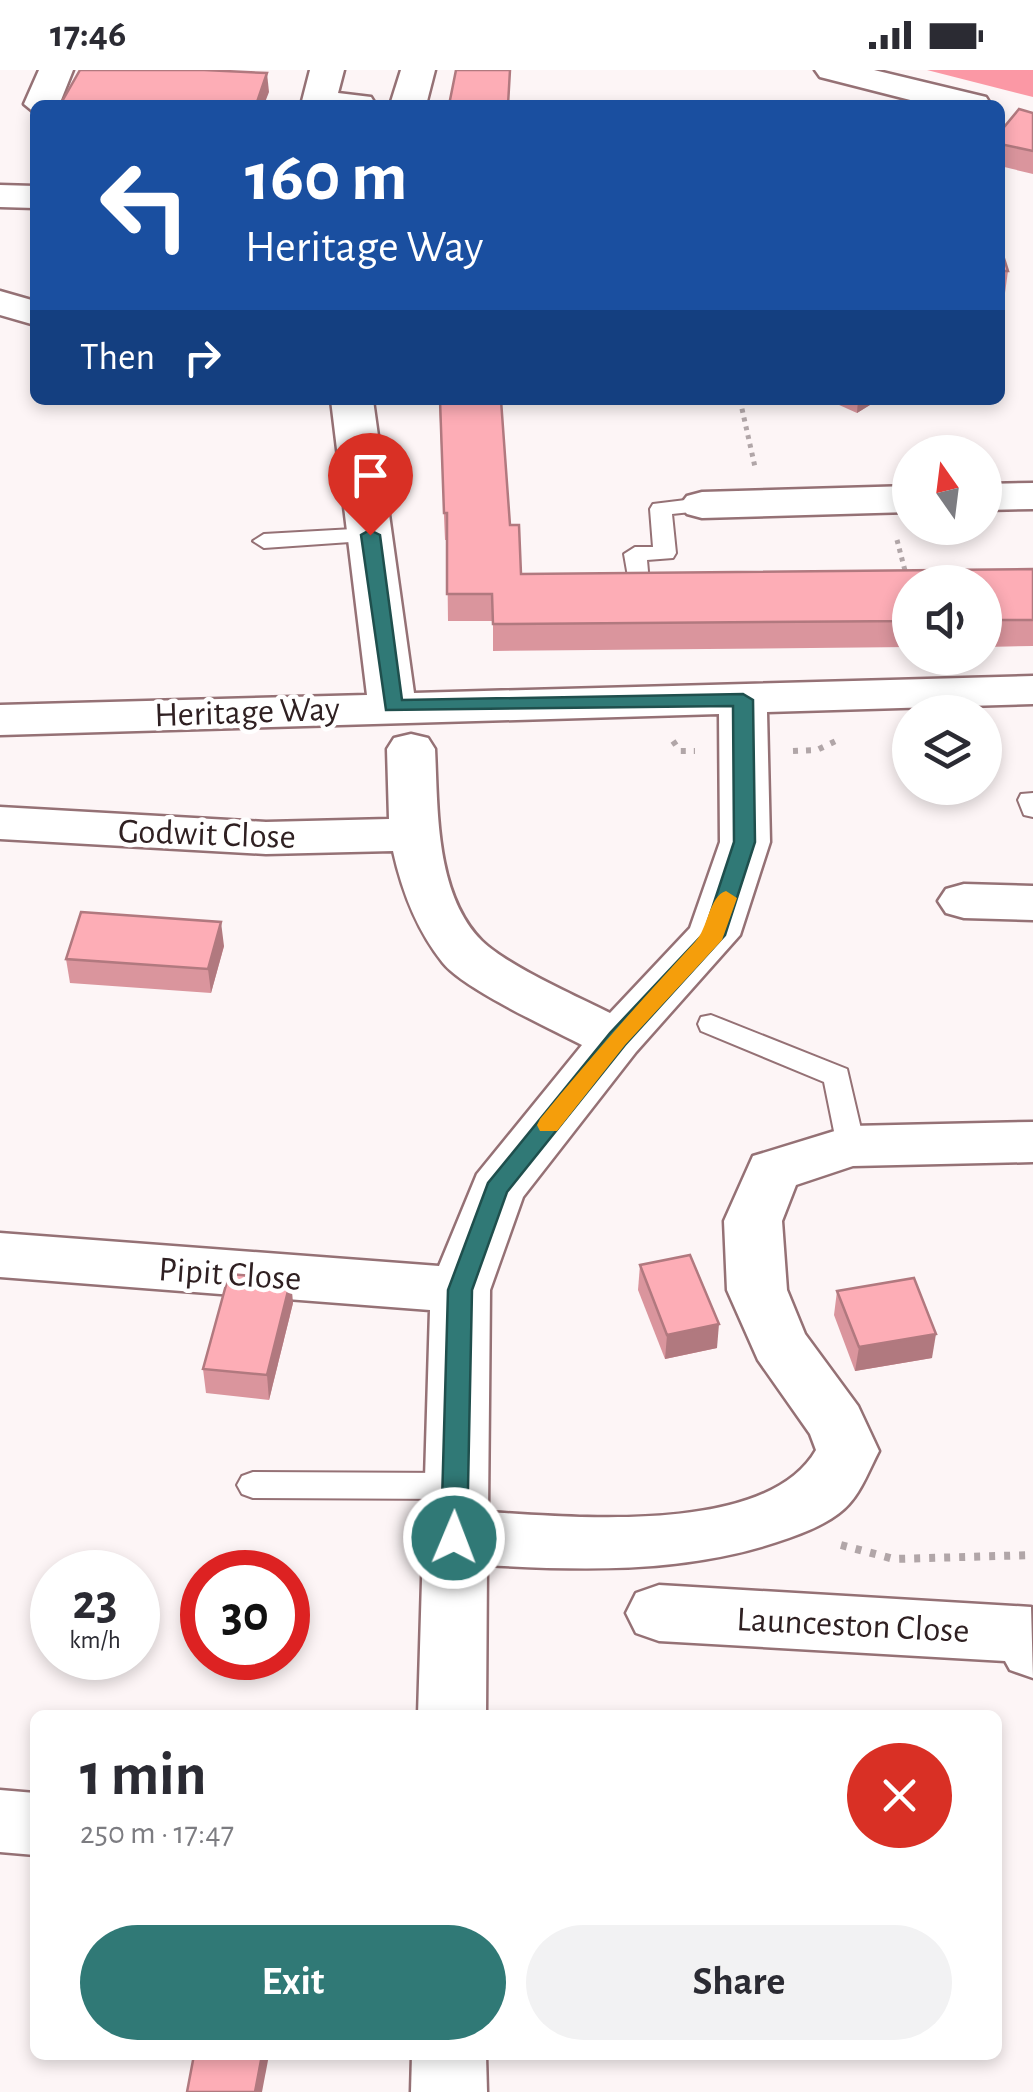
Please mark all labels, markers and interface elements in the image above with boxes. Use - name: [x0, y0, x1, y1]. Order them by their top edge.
- text: 17:46: [50, 16, 126, 54]
- icon: left: [80, 140, 210, 270]
- text: 160 m: [245, 143, 408, 213]
- text: Heritage Way: [245, 225, 483, 270]
- icon: right: [175, 330, 230, 385]
- text: Then: [80, 339, 155, 377]
- pin: [328, 433, 413, 536]
- north arrow: [892, 435, 1002, 545]
- map controls: [892, 435, 1002, 805]
- icon: arrive: [343, 448, 398, 503]
- button: sound: [892, 565, 1002, 675]
- street label: Heritage Way: [154, 692, 340, 733]
- button: layers: [892, 695, 1002, 805]
- street label: Godwit Close: [118, 814, 296, 855]
- street label: Pipit Close: [157, 1252, 302, 1297]
- position arrow: [402, 1486, 506, 1590]
- speed limit sign: 30: [180, 1550, 310, 1680]
- text: 23: [72, 1578, 118, 1628]
- street label: Launceston Close: [736, 1602, 970, 1649]
- text: km/h: [69, 1628, 121, 1653]
- button: close: [847, 1743, 952, 1848]
- text: 1 min: [80, 1746, 206, 1806]
- text: 250 m · 17:47: [80, 1817, 234, 1849]
- button: Exit: [80, 1925, 506, 2040]
- button: Share: [526, 1925, 952, 2040]

